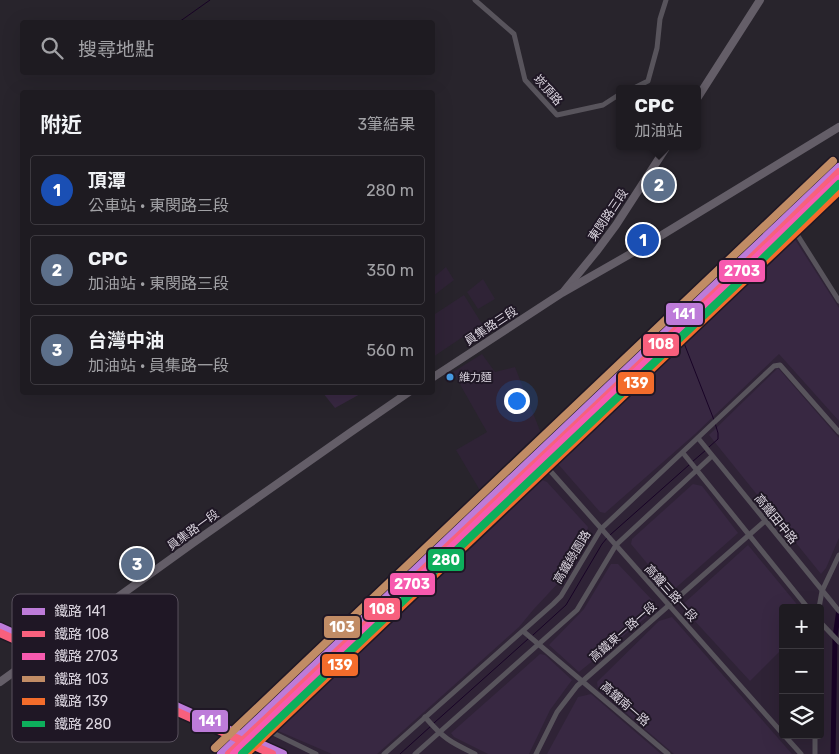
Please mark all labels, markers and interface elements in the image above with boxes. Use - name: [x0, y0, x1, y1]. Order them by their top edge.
- search box: [20, 20, 435, 75]
- icon: search: [38, 34, 66, 62]
- text: 搜尋地點: [78, 38, 154, 61]
- street label: 崁頂路: [531, 72, 565, 108]
- popup: [616, 85, 701, 150]
- text: CPC: [634, 94, 674, 117]
- text: 附近: [40, 112, 82, 137]
- text: 3筆結果: [357, 115, 415, 134]
- text: 加油站: [634, 121, 683, 140]
- pin: 2: [643, 166, 675, 204]
- text: 頂潭: [88, 169, 126, 192]
- text: 1: [53, 181, 61, 200]
- text: 280 m: [366, 181, 414, 200]
- street label: 東閔路三段: [585, 186, 631, 244]
- text: 公車站 · 東閔路三段: [88, 196, 229, 215]
- pin: 1: [627, 221, 659, 259]
- text: CPC: [88, 247, 128, 270]
- line badge: 2703: [718, 259, 766, 283]
- text: 2: [52, 261, 62, 280]
- text: 350 m: [367, 261, 414, 280]
- text: 2703: [724, 263, 760, 280]
- text: 加油站 · 東閔路三段: [88, 274, 229, 293]
- line badge: 141: [665, 302, 704, 326]
- street label: 員集路三段: [462, 304, 520, 348]
- text: 141: [672, 306, 696, 323]
- text: 台灣中油: [88, 329, 164, 352]
- line badge: 108: [642, 333, 680, 357]
- text: 108: [648, 336, 674, 353]
- text: 3: [52, 341, 62, 360]
- text: 560 m: [367, 341, 414, 360]
- text: 加油站 · 員集路一段: [88, 356, 229, 375]
- place label: 維力麵: [459, 371, 492, 384]
- line badge: 139: [617, 371, 655, 395]
- marker: 維力麵: [445, 372, 455, 382]
- text: 139: [623, 375, 649, 392]
- your location: [504, 388, 530, 414]
- street label: 高鐵田中路: [752, 491, 800, 547]
- street label: 員集路一段: [165, 507, 221, 553]
- street label: 高鐵綠園路: [551, 528, 593, 586]
- pin: 3: [121, 545, 153, 583]
- line badge: 280: [427, 548, 465, 572]
- text: 280: [432, 552, 460, 569]
- street label: 高鐵三路一段: [642, 562, 700, 624]
- line badge: 2703: [389, 572, 436, 596]
- text: 2703: [394, 576, 430, 593]
- legend: [12, 594, 178, 742]
- line badge: 108: [363, 597, 401, 621]
- street label: 高鐵東一路一段: [587, 599, 659, 665]
- text: 108: [369, 601, 395, 618]
- text: 鐵路 141: [54, 603, 106, 620]
- map controls: [779, 604, 824, 739]
- button: +: [779, 604, 824, 649]
- line badge: 103: [323, 615, 361, 639]
- text: 103: [329, 619, 355, 636]
- text: 鐵路 108: [54, 626, 109, 643]
- text: 鐵路 2703: [54, 648, 118, 665]
- button: −: [779, 649, 824, 694]
- line badge: 139: [321, 653, 359, 677]
- text: 139: [327, 657, 353, 674]
- text: 鐵路 103: [54, 671, 109, 688]
- street label: 高鐵南一路: [598, 679, 652, 729]
- text: 鐵路 139: [54, 693, 108, 710]
- button: layers: [779, 694, 824, 739]
- line badge: 141: [191, 709, 229, 733]
- text: 141: [198, 713, 222, 730]
- text: 鐵路 280: [54, 716, 112, 733]

